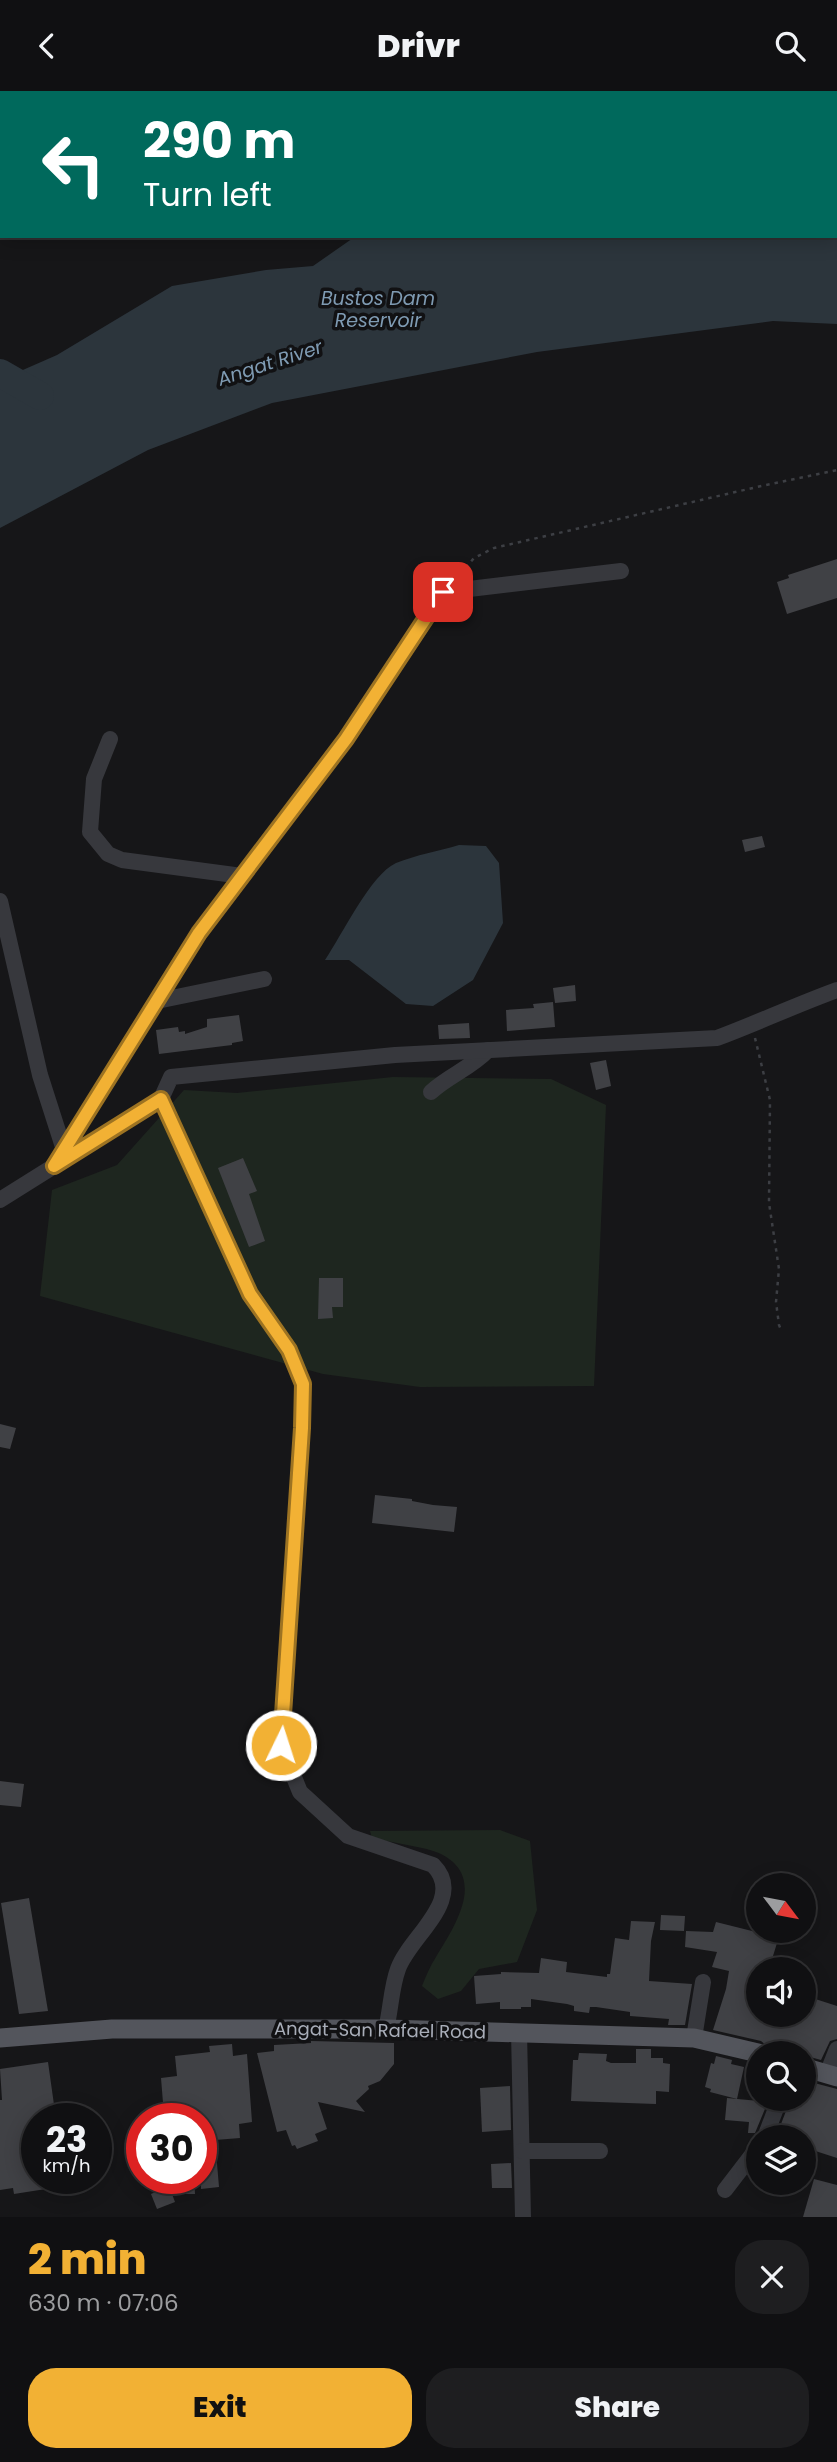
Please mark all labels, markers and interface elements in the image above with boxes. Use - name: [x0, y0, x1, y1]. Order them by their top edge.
- text: Drivr: [377, 23, 460, 68]
- icon: back: [28, 27, 66, 65]
- icon: search: [771, 27, 809, 65]
- text: 290 m: [143, 107, 295, 175]
- icon: left: [28, 119, 119, 210]
- text: Turn left: [143, 172, 272, 217]
- water label: Bustos Dam Reservoir: [321, 285, 435, 334]
- water label: Angat River: [213, 333, 327, 393]
- pin: [413, 562, 473, 622]
- icon: arrive: [424, 573, 462, 611]
- position arrow: [244, 1708, 318, 1782]
- north arrow: [746, 1873, 816, 1943]
- map controls: [746, 1873, 816, 2195]
- button: sound: [746, 1957, 816, 2027]
- street label: Angat-San Rafael Road: [274, 2016, 486, 2044]
- button: search: [746, 2041, 816, 2111]
- speed limit sign: 30: [126, 2103, 217, 2194]
- text: 23: [46, 2115, 87, 2164]
- button: layers: [746, 2125, 816, 2195]
- text: km/h: [43, 2153, 90, 2178]
- text: 2 min: [28, 2230, 146, 2289]
- button: close: [735, 2240, 809, 2314]
- text: 630 m · 07:06: [28, 2287, 179, 2319]
- button: Exit: [28, 2368, 412, 2448]
- button: Share: [426, 2368, 809, 2448]

